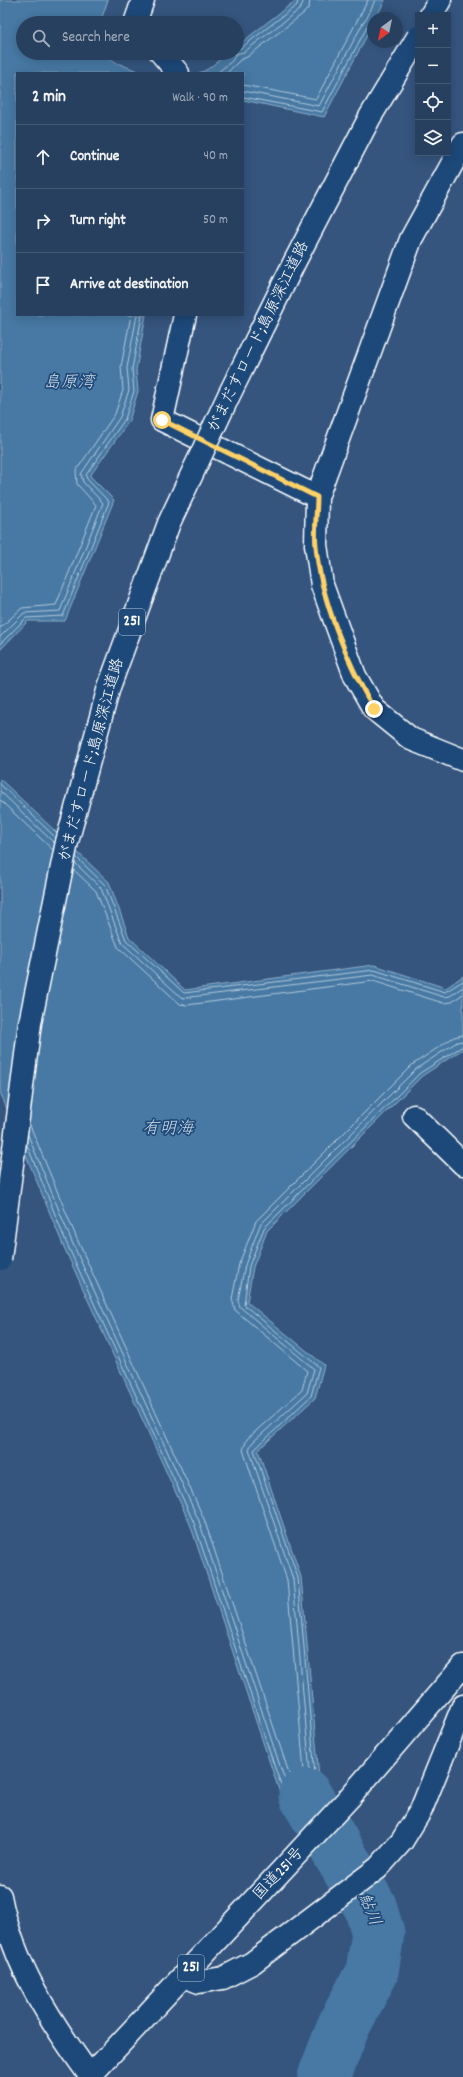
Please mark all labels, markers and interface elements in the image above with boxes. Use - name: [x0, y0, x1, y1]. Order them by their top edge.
- north arrow: [367, 12, 403, 48]
- map controls: [415, 12, 451, 156]
- button: +: [415, 12, 451, 48]
- search box: [16, 16, 244, 60]
- icon: search: [30, 27, 52, 49]
- text: Search here: [62, 27, 130, 49]
- button: −: [415, 48, 451, 84]
- button: locate: [415, 84, 451, 120]
- text: 2 min: [32, 86, 66, 110]
- text: Walk · 90 m: [172, 89, 228, 108]
- button: layers: [415, 120, 451, 156]
- icon: ahead: [32, 146, 54, 168]
- text: Continue: [70, 146, 119, 168]
- text: 40 m: [204, 147, 228, 166]
- icon: right: [32, 210, 54, 232]
- text: Turn right: [70, 210, 126, 232]
- text: 50 m: [203, 211, 228, 230]
- street label: がまだすロード;島原深江道路: [203, 237, 315, 437]
- icon: arrive: [32, 274, 54, 296]
- text: Arrive at destination: [70, 274, 188, 296]
- water label: 島原湾: [44, 372, 96, 396]
- route start: [153, 411, 171, 429]
- road number: 251: [119, 609, 145, 635]
- street label: がまだすロード;島原深江道路: [54, 655, 130, 865]
- route end: [365, 700, 383, 718]
- water label: 有明海: [143, 1118, 194, 1142]
- street label: 国道251号: [248, 1842, 310, 1906]
- water label: 鮎川: [351, 1890, 385, 1930]
- road number: 251: [178, 1955, 204, 1981]

